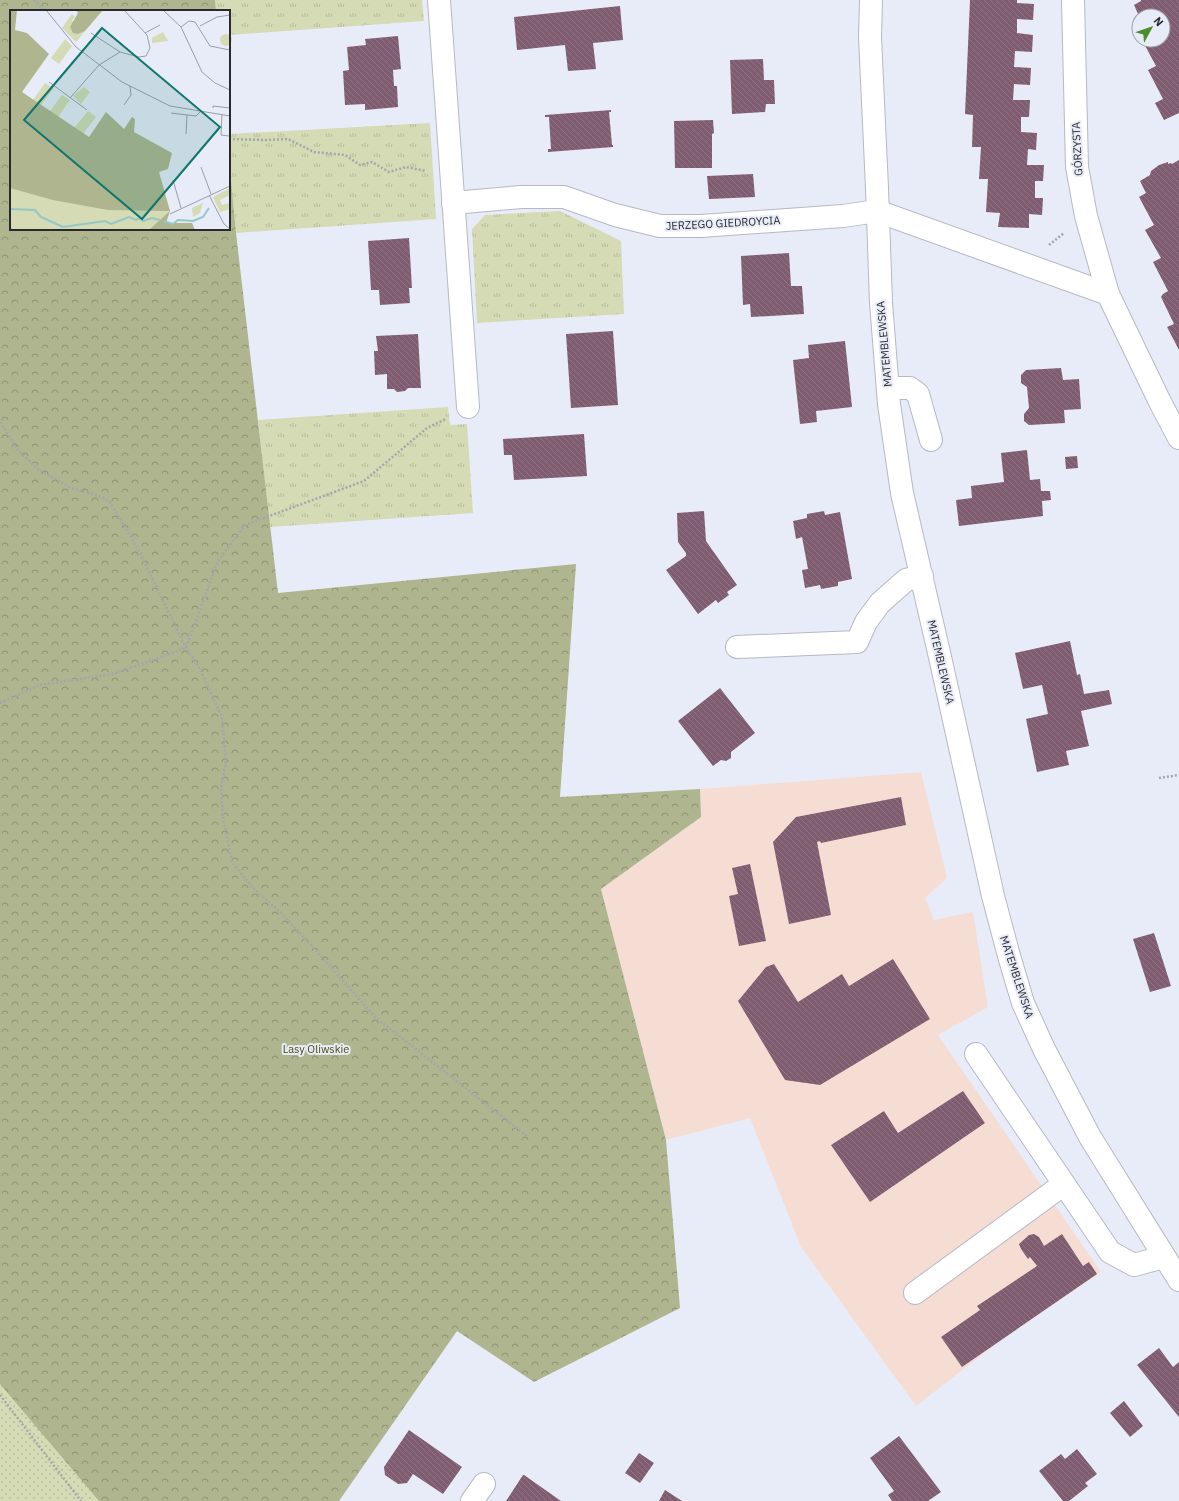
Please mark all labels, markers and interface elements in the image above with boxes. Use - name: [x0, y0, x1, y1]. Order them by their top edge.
- north arrow: [1131, 8, 1171, 48]
- inset map: [10, 10, 230, 230]
- text: N: [1151, 14, 1167, 29]
- street label: GÓRZYSTA: [1069, 122, 1085, 176]
- street label: JERZEGO GIEDROYCIA: [665, 213, 781, 233]
- street label: MATEMBLEWSKA: [873, 300, 895, 388]
- street label: MATEMBLEWSKA: [924, 618, 958, 706]
- street label: MATEMBLEWSKA: [997, 934, 1037, 1020]
- park label: Lasy Oliwskie: [283, 1042, 349, 1056]

